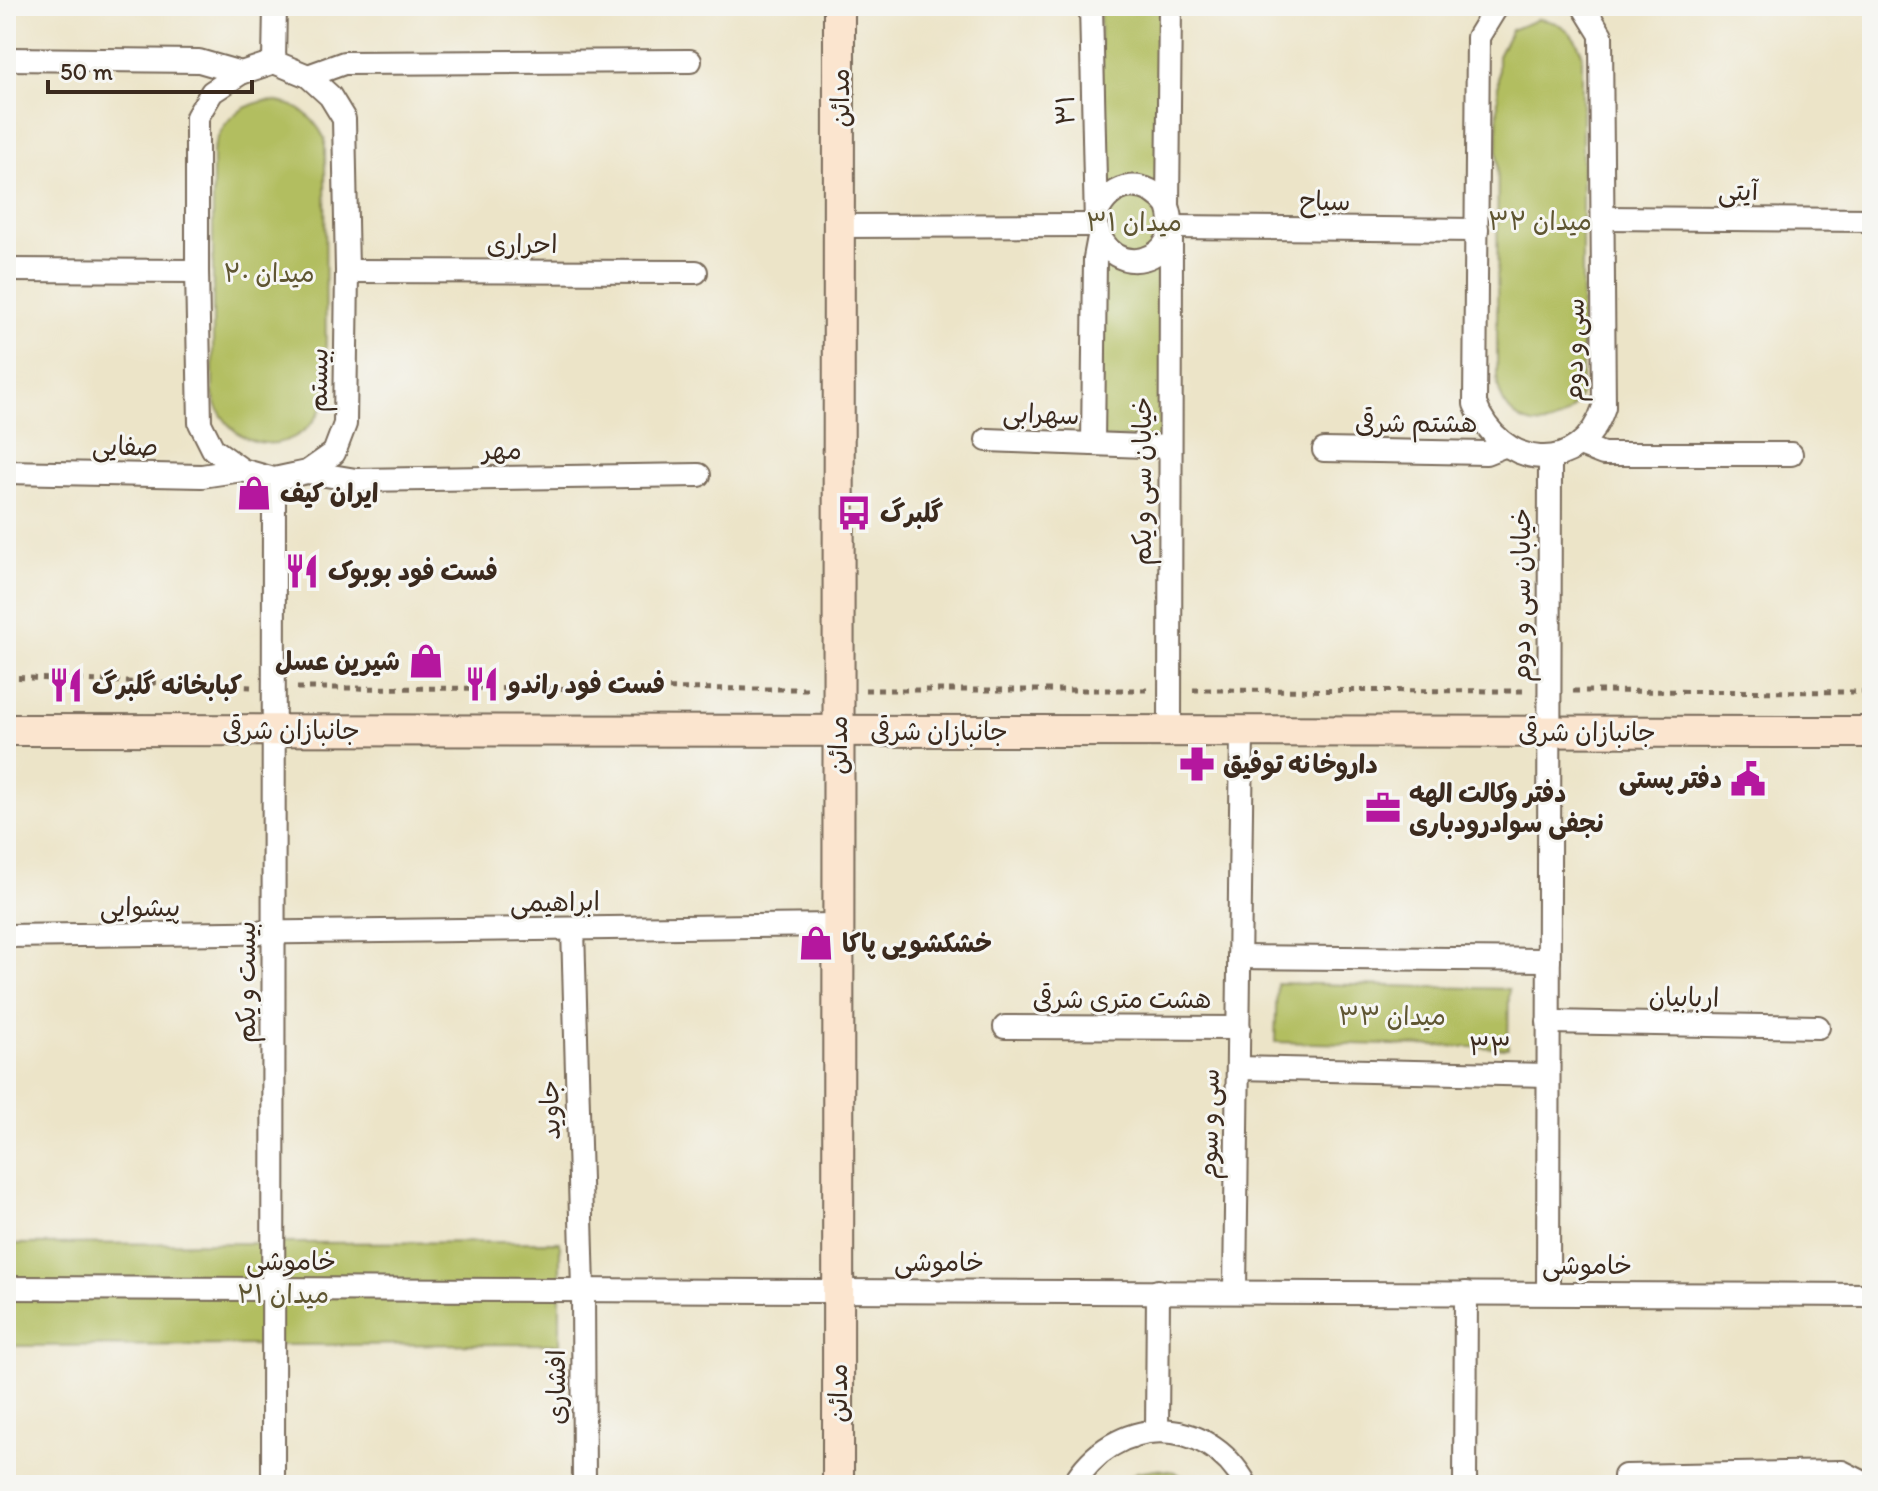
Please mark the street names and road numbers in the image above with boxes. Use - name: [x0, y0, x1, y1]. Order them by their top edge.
- street label: مدائن: [823, 68, 857, 128]
- street label: ۳۱: [1049, 94, 1081, 126]
- street label: آیتی: [1718, 175, 1760, 208]
- street label: سیاح: [1299, 185, 1351, 219]
- street label: احراری: [486, 228, 558, 260]
- street label: سی و دوم: [1557, 298, 1595, 402]
- street label: بیستم: [301, 347, 339, 413]
- street label: سهرابی: [1002, 397, 1080, 432]
- street label: خیابان سی و یکم: [1126, 397, 1162, 565]
- street label: هشتم شرقی: [1355, 407, 1477, 443]
- street label: صفایی: [92, 429, 158, 464]
- street label: مهر: [480, 434, 522, 466]
- street label: خیابان سی و دوم: [1505, 508, 1541, 682]
- street label: جانبازان شرقی: [222, 714, 360, 746]
- street label: مدائن: [822, 715, 854, 775]
- street label: جانبازان شرقی: [870, 715, 1008, 747]
- street label: جانبازان شرقی: [1518, 716, 1656, 748]
- street label: ابراهیمی: [510, 885, 600, 920]
- street label: پیشوایی: [100, 891, 180, 924]
- street label: بیست و یکم: [230, 921, 266, 1043]
- street label: اربابیان: [1648, 980, 1720, 1014]
- street label: هشت متری شرقی: [1033, 983, 1211, 1015]
- street label: ۳۳: [1468, 1030, 1512, 1062]
- street label: سی و سوم: [1192, 1068, 1230, 1180]
- street label: جاوید: [533, 1079, 567, 1141]
- street label: خاموشی: [246, 1245, 336, 1278]
- street label: خاموشی: [894, 1246, 984, 1279]
- street label: خاموشی: [1542, 1249, 1632, 1282]
- street label: افشاری: [540, 1349, 572, 1425]
- street label: مدائن: [822, 1363, 854, 1423]

